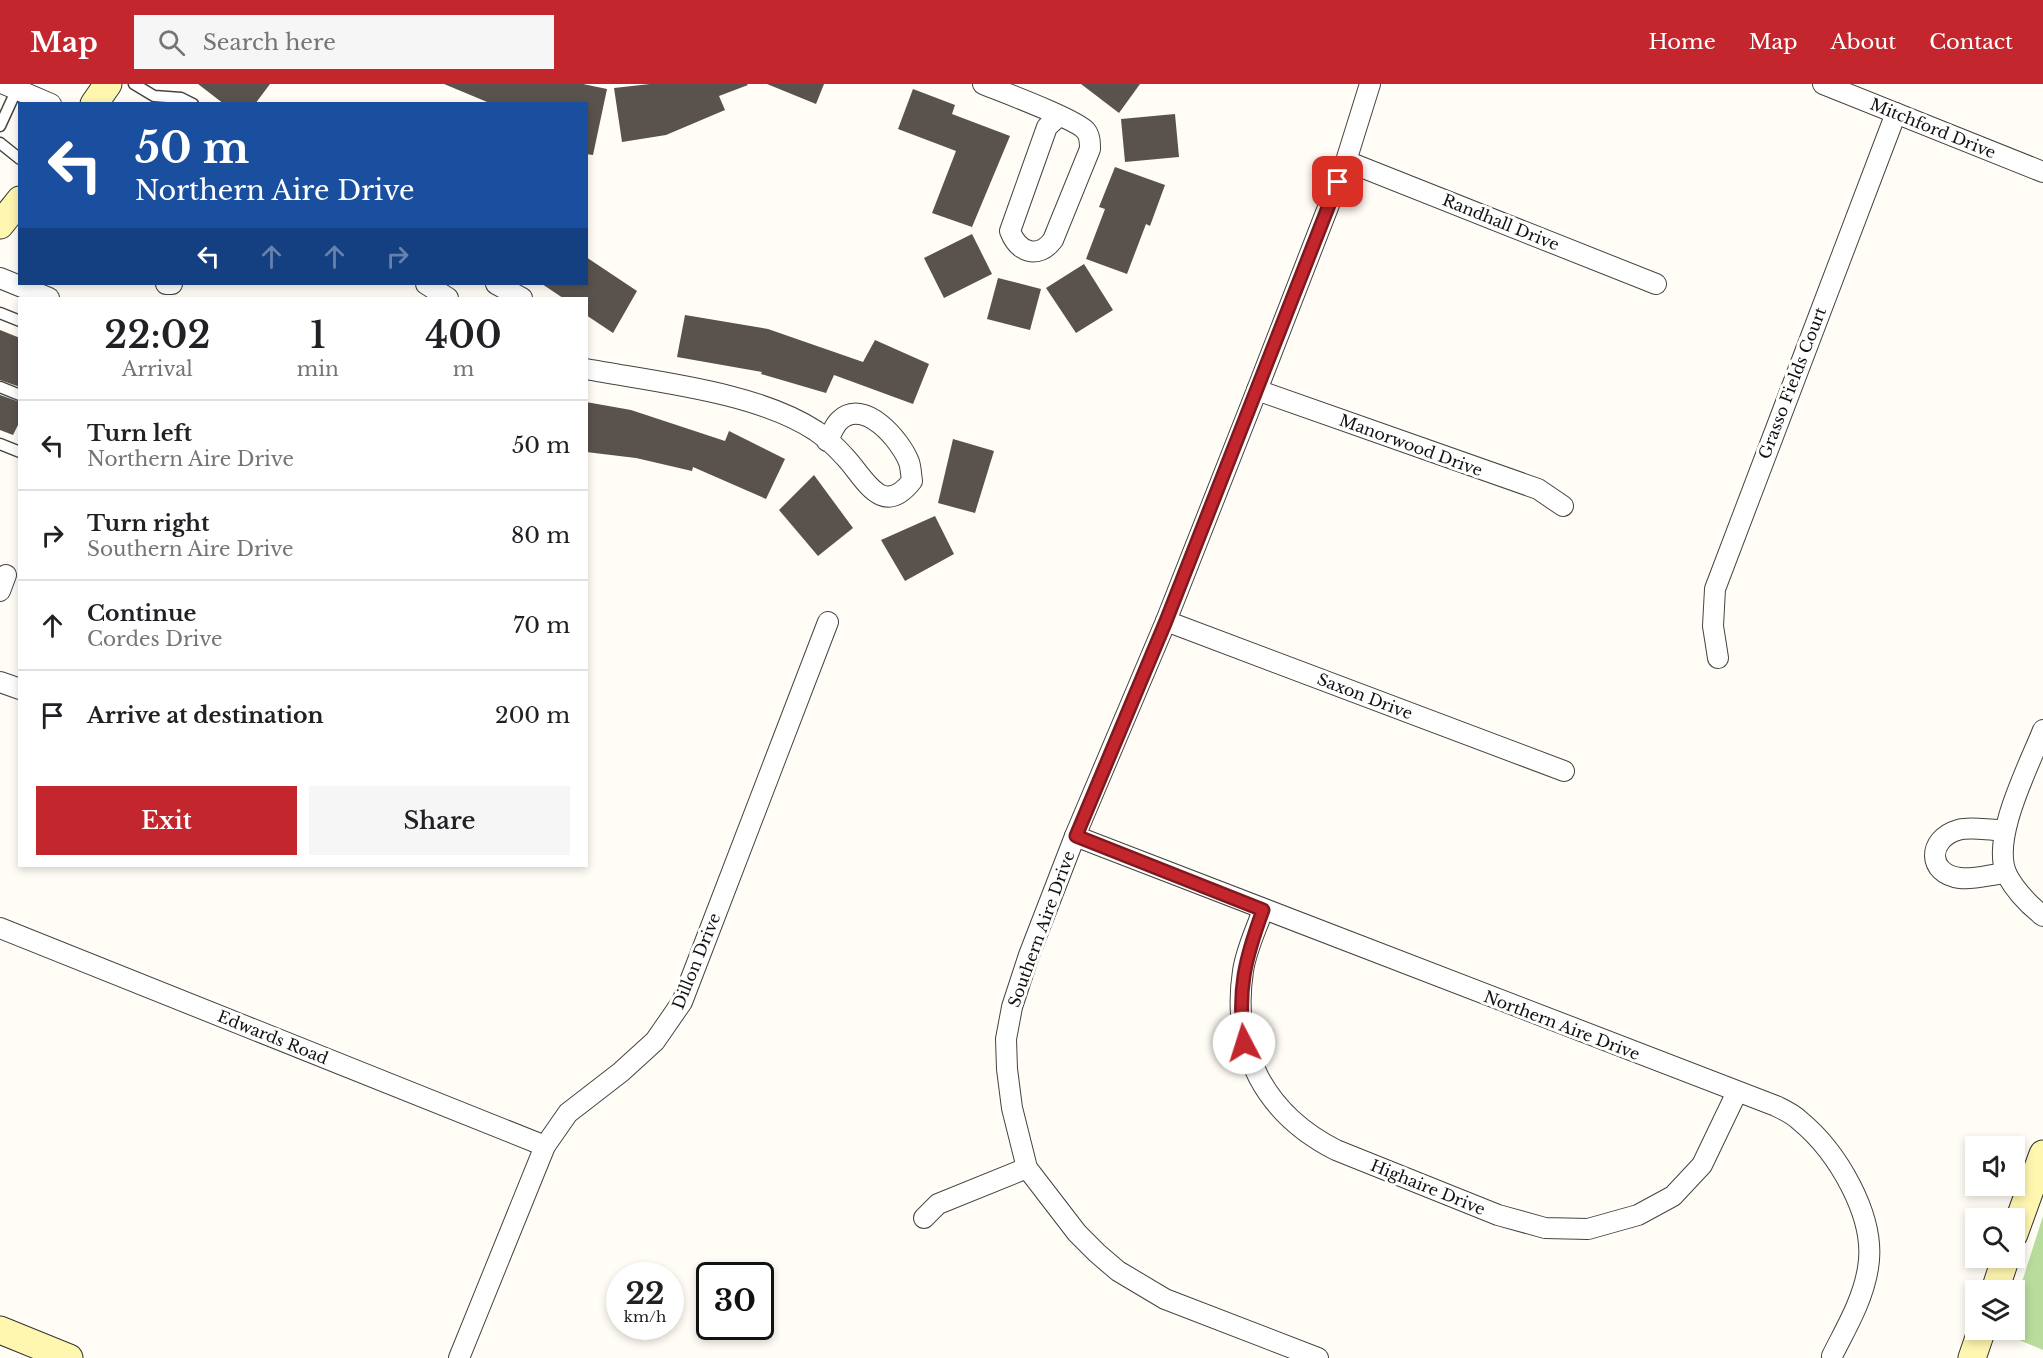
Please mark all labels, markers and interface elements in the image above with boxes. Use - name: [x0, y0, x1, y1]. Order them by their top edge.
- search box: [134, 15, 554, 69]
- text: Map: [30, 25, 98, 60]
- icon: search: [155, 26, 188, 59]
- text: Search here: [203, 29, 336, 56]
- text: Home: [1649, 29, 1716, 55]
- text: Map: [1749, 29, 1797, 55]
- text: About: [1830, 29, 1896, 55]
- text: Contact: [1929, 29, 2013, 55]
- street label: Mitchford Drive: [1867, 94, 1999, 162]
- text: 50 m: [135, 122, 249, 174]
- icon: left: [36, 126, 114, 204]
- pin: [1312, 156, 1363, 207]
- icon: arrive: [1321, 165, 1354, 198]
- text: Northern Aire Drive: [135, 174, 414, 207]
- street label: Randhall Drive: [1440, 190, 1562, 254]
- icon: left: [192, 240, 225, 273]
- icon: ahead: [255, 240, 288, 273]
- icon: ahead: [318, 240, 351, 273]
- icon: right: [381, 240, 414, 273]
- street label: Grasso Fields Court: [1754, 304, 1830, 462]
- text: 22:02: [104, 313, 210, 358]
- text: 1: [310, 313, 326, 358]
- text: 400: [425, 313, 502, 358]
- text: Arrival: [122, 357, 193, 381]
- text: min: [297, 357, 339, 381]
- text: m: [453, 357, 474, 381]
- street label: Manorwood Drive: [1337, 410, 1485, 480]
- text: Turn left: [87, 420, 192, 447]
- icon: left: [36, 429, 69, 462]
- text: 50 m: [512, 432, 570, 459]
- text: Northern Aire Drive: [87, 447, 294, 471]
- text: Turn right: [87, 510, 209, 537]
- icon: right: [36, 519, 69, 552]
- text: 80 m: [511, 522, 570, 549]
- text: Southern Aire Drive: [87, 537, 293, 561]
- text: Continue: [87, 600, 196, 627]
- icon: ahead: [36, 609, 69, 642]
- text: 70 m: [513, 612, 570, 639]
- text: Cordes Drive: [87, 627, 222, 651]
- street label: Saxon Drive: [1315, 669, 1415, 723]
- icon: arrive: [36, 699, 69, 732]
- text: Arrive at destination: [87, 702, 324, 729]
- text: 200 m: [495, 702, 570, 729]
- button: Exit: [36, 786, 297, 855]
- button: Share: [309, 786, 570, 855]
- street label: Southern Aire Drive: [1003, 848, 1079, 1010]
- street label: Dillon Drive: [668, 910, 724, 1012]
- street label: Northern Aire Drive: [1481, 986, 1643, 1064]
- street label: Edwards Road: [215, 1006, 331, 1068]
- position arrow: [1212, 1011, 1276, 1075]
- map controls: [1965, 1136, 2025, 1340]
- button: sound: [1965, 1136, 2025, 1196]
- street label: Highaire Drive: [1368, 1155, 1488, 1219]
- button: search: [1965, 1208, 2025, 1268]
- speed limit sign: 30: [696, 1262, 774, 1340]
- text: 22: [625, 1275, 665, 1312]
- button: layers: [1965, 1280, 2025, 1340]
- text: km/h: [624, 1307, 666, 1326]

